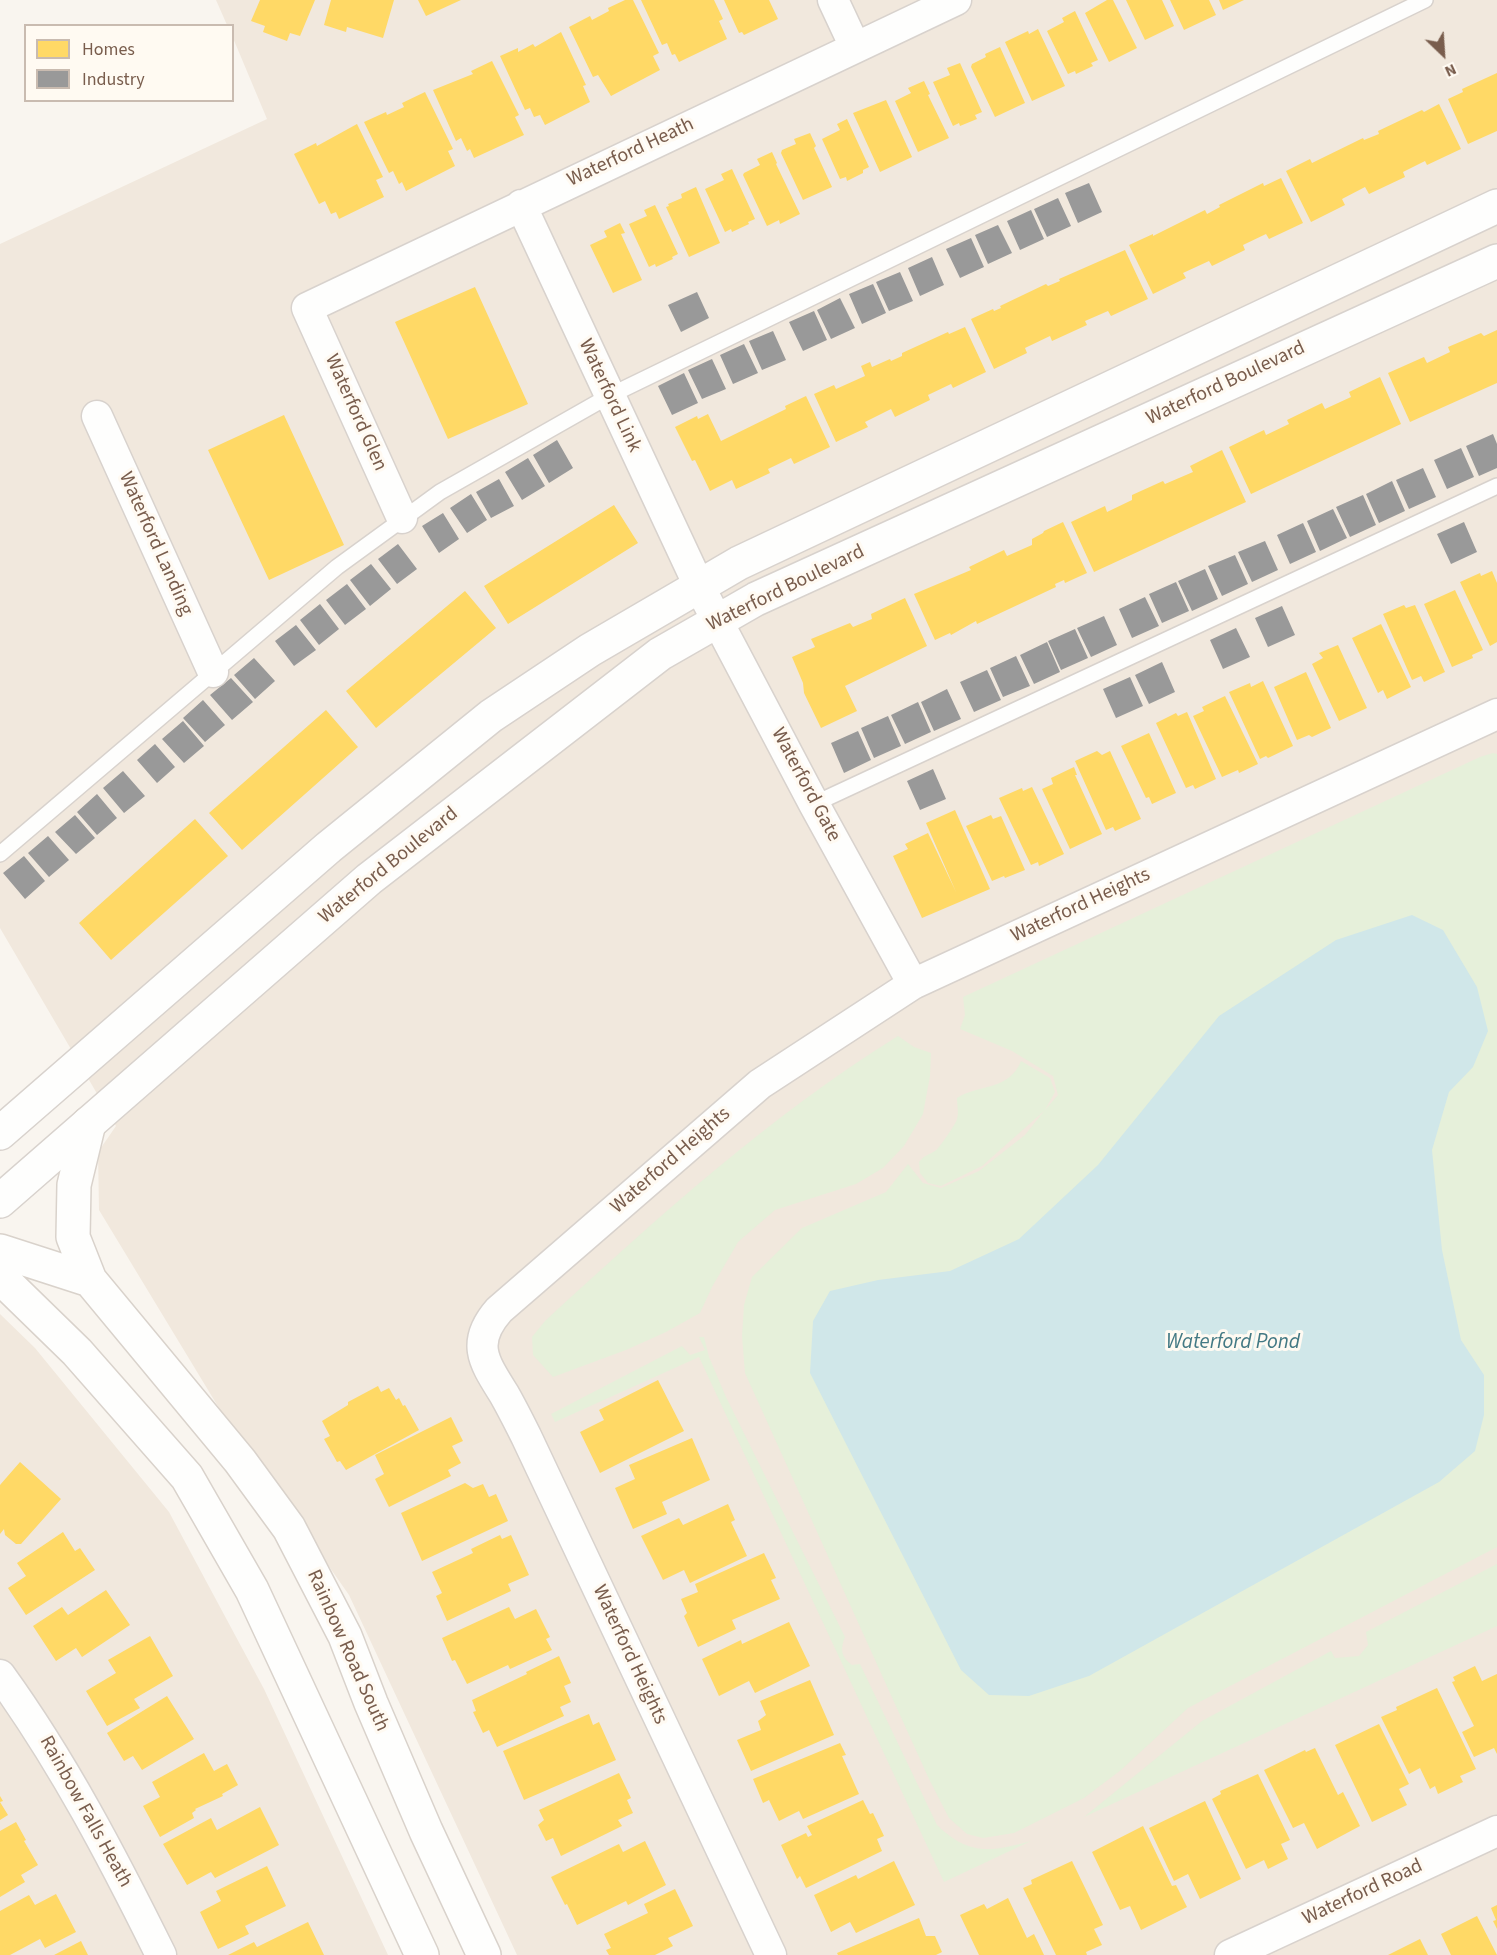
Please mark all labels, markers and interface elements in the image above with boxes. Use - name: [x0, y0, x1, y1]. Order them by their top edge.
- legend: [24, 24, 234, 102]
- north arrow: [1413, 24, 1473, 84]
- text: Homes: [82, 37, 135, 62]
- text: N: [1441, 58, 1460, 83]
- text: Industry: [82, 67, 145, 92]
- street label: Waterford Heath: [564, 113, 698, 193]
- street label: Waterford Link: [572, 335, 646, 457]
- street label: Waterford Boulevard: [1143, 337, 1309, 431]
- street label: Waterford Glen: [319, 351, 391, 475]
- street label: Waterford Landing: [113, 468, 197, 620]
- street label: Waterford Boulevard: [703, 540, 869, 638]
- street label: Waterford Gate: [765, 724, 845, 846]
- street label: Waterford Boulevard: [314, 802, 464, 930]
- street label: Waterford Heights: [1008, 863, 1154, 949]
- street label: Waterford Heights: [606, 1103, 736, 1219]
- water label: Waterford Pond: [1166, 1330, 1300, 1356]
- street label: Rainbow Road South: [301, 1566, 393, 1736]
- street label: Waterford Heights: [586, 1582, 672, 1728]
- street label: Rainbow Falls Heath: [33, 1732, 137, 1892]
- street label: Waterford Road: [1299, 1855, 1427, 1931]

